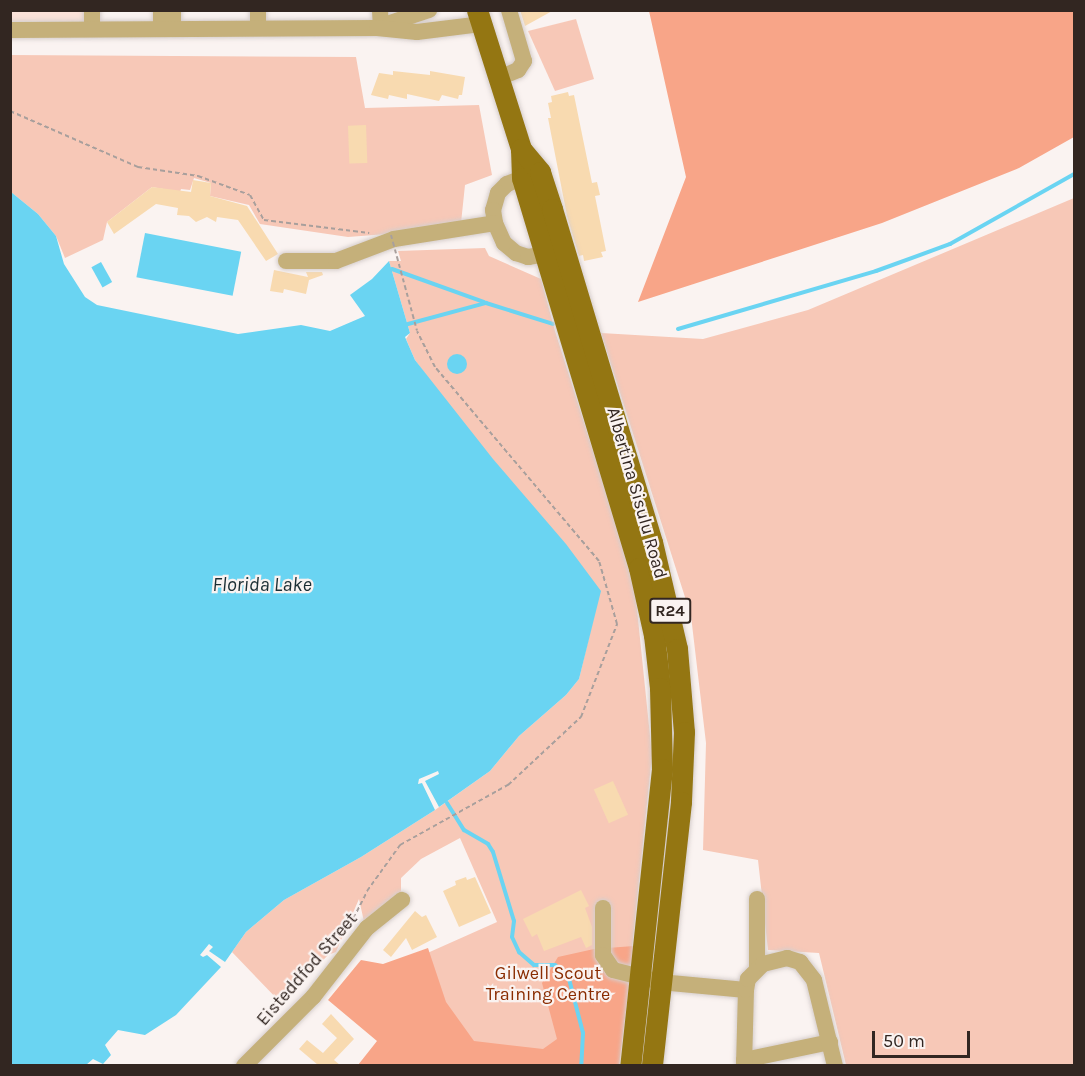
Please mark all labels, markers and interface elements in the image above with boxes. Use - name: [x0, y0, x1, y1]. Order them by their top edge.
- street label: Albertina Sisulu Road: [602, 405, 672, 581]
- water label: Florida Lake: [212, 572, 312, 596]
- road number: R24: [649, 598, 691, 624]
- street label: Eisteddfod Street: [252, 908, 362, 1030]
- park label: Gilwell Scout Training Centre: [486, 963, 610, 1006]
- scale bar: [875, 1019, 972, 1057]
- text: 50 m: [883, 1030, 925, 1052]

